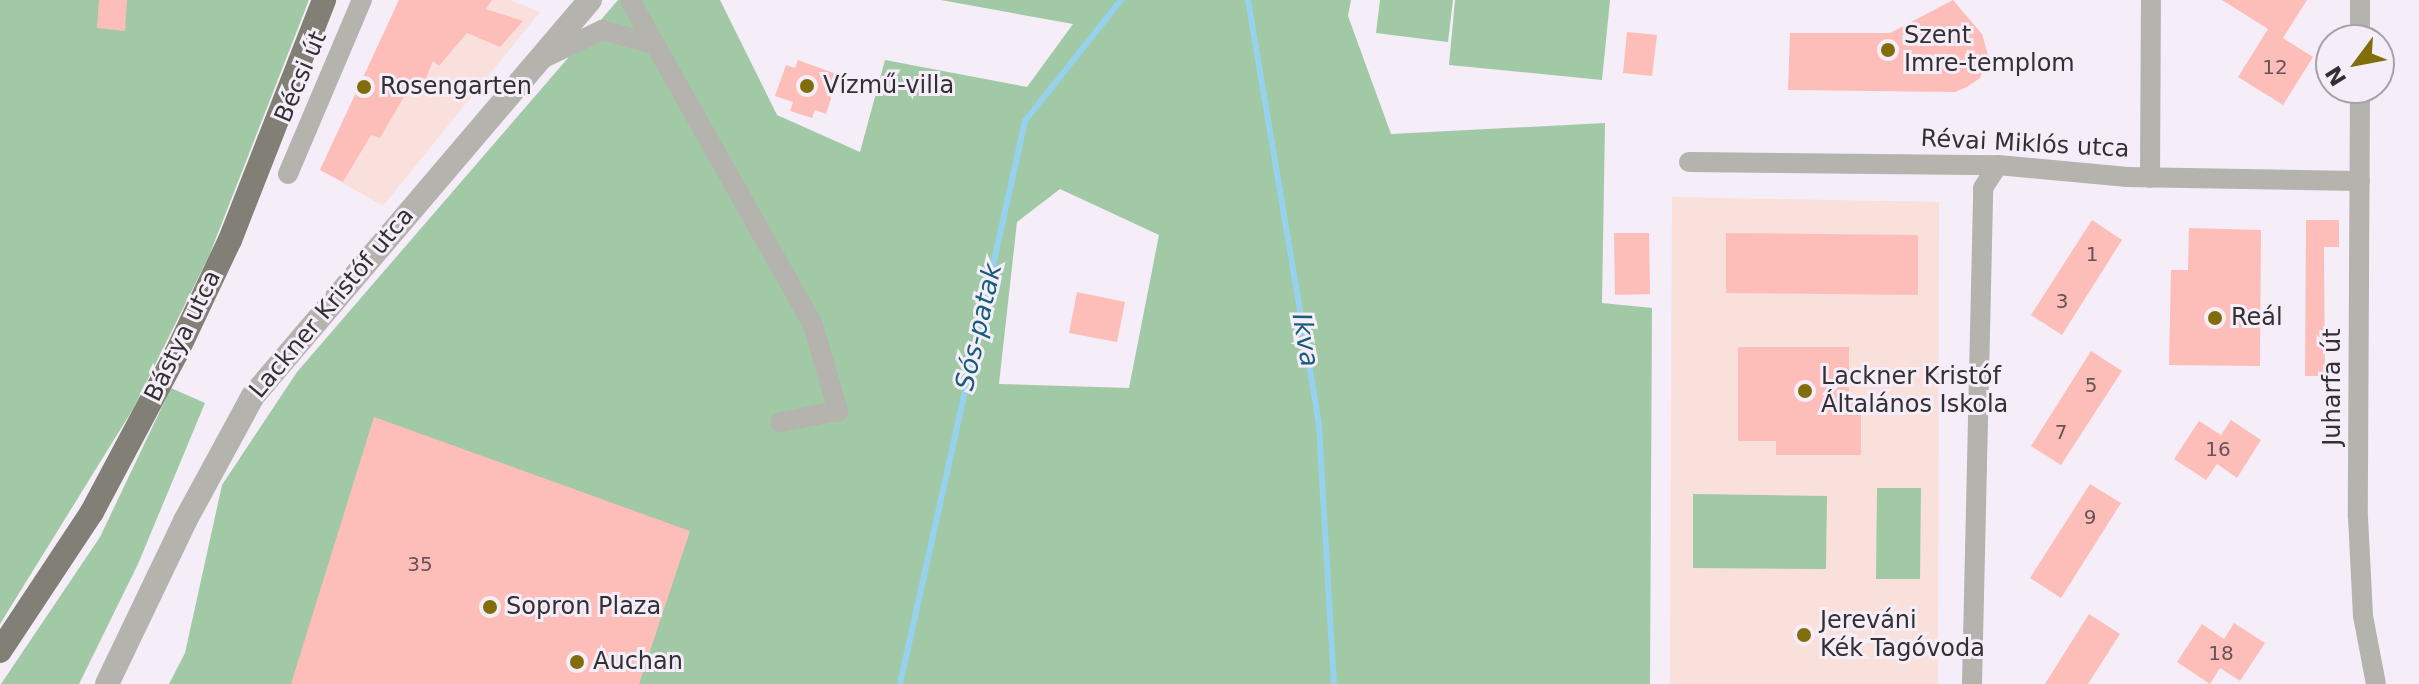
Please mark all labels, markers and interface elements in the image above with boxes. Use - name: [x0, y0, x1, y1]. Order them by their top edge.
- place label: Szent Imre-templom: [1904, 22, 2075, 78]
- north arrow: [2315, 24, 2395, 104]
- street label: Bécsi út: [269, 27, 333, 127]
- marker: Szent Imre-templom: [1879, 41, 1897, 59]
- house number: 12: [2262, 55, 2288, 79]
- text: N: [2320, 61, 2351, 90]
- place label: Vízmű-villa: [823, 72, 954, 100]
- place label: Rosengarten: [380, 73, 532, 101]
- marker: Vízmű-villa: [798, 77, 816, 95]
- marker: Rosengarten: [355, 78, 373, 96]
- street label: Révai Miklós utca: [1920, 124, 2130, 164]
- street label: Lackner Kristóf utca: [244, 202, 420, 404]
- house number: 1: [2086, 242, 2098, 266]
- water label: Sós-patak: [949, 261, 1009, 393]
- street label: Bástya utca: [139, 266, 227, 406]
- house number: 3: [2056, 289, 2068, 313]
- place label: Reál: [2231, 304, 2283, 332]
- marker: Reál: [2206, 309, 2224, 327]
- water label: Ikva: [1285, 311, 1325, 369]
- street label: Juharfa út: [2319, 328, 2347, 446]
- place label: Lackner Kristóf Általános Iskola: [1821, 363, 2008, 419]
- house number: 5: [2085, 373, 2097, 397]
- marker: Lackner Kristóf Általános Iskola: [1796, 382, 1814, 400]
- house number: 7: [2055, 420, 2067, 444]
- house number: 16: [2205, 437, 2231, 461]
- house number: 9: [2084, 505, 2096, 529]
- house number: 35: [407, 552, 433, 576]
- place label: Sopron Plaza: [506, 593, 661, 621]
- marker: Sopron Plaza: [481, 598, 499, 616]
- place label: Jereváni Kék Tagóvoda: [1820, 607, 1985, 663]
- marker: Jereváni Kék Tagóvoda: [1795, 626, 1813, 644]
- house number: 18: [2208, 641, 2234, 665]
- place label: Auchan: [593, 648, 683, 676]
- marker: Auchan: [568, 653, 586, 671]

